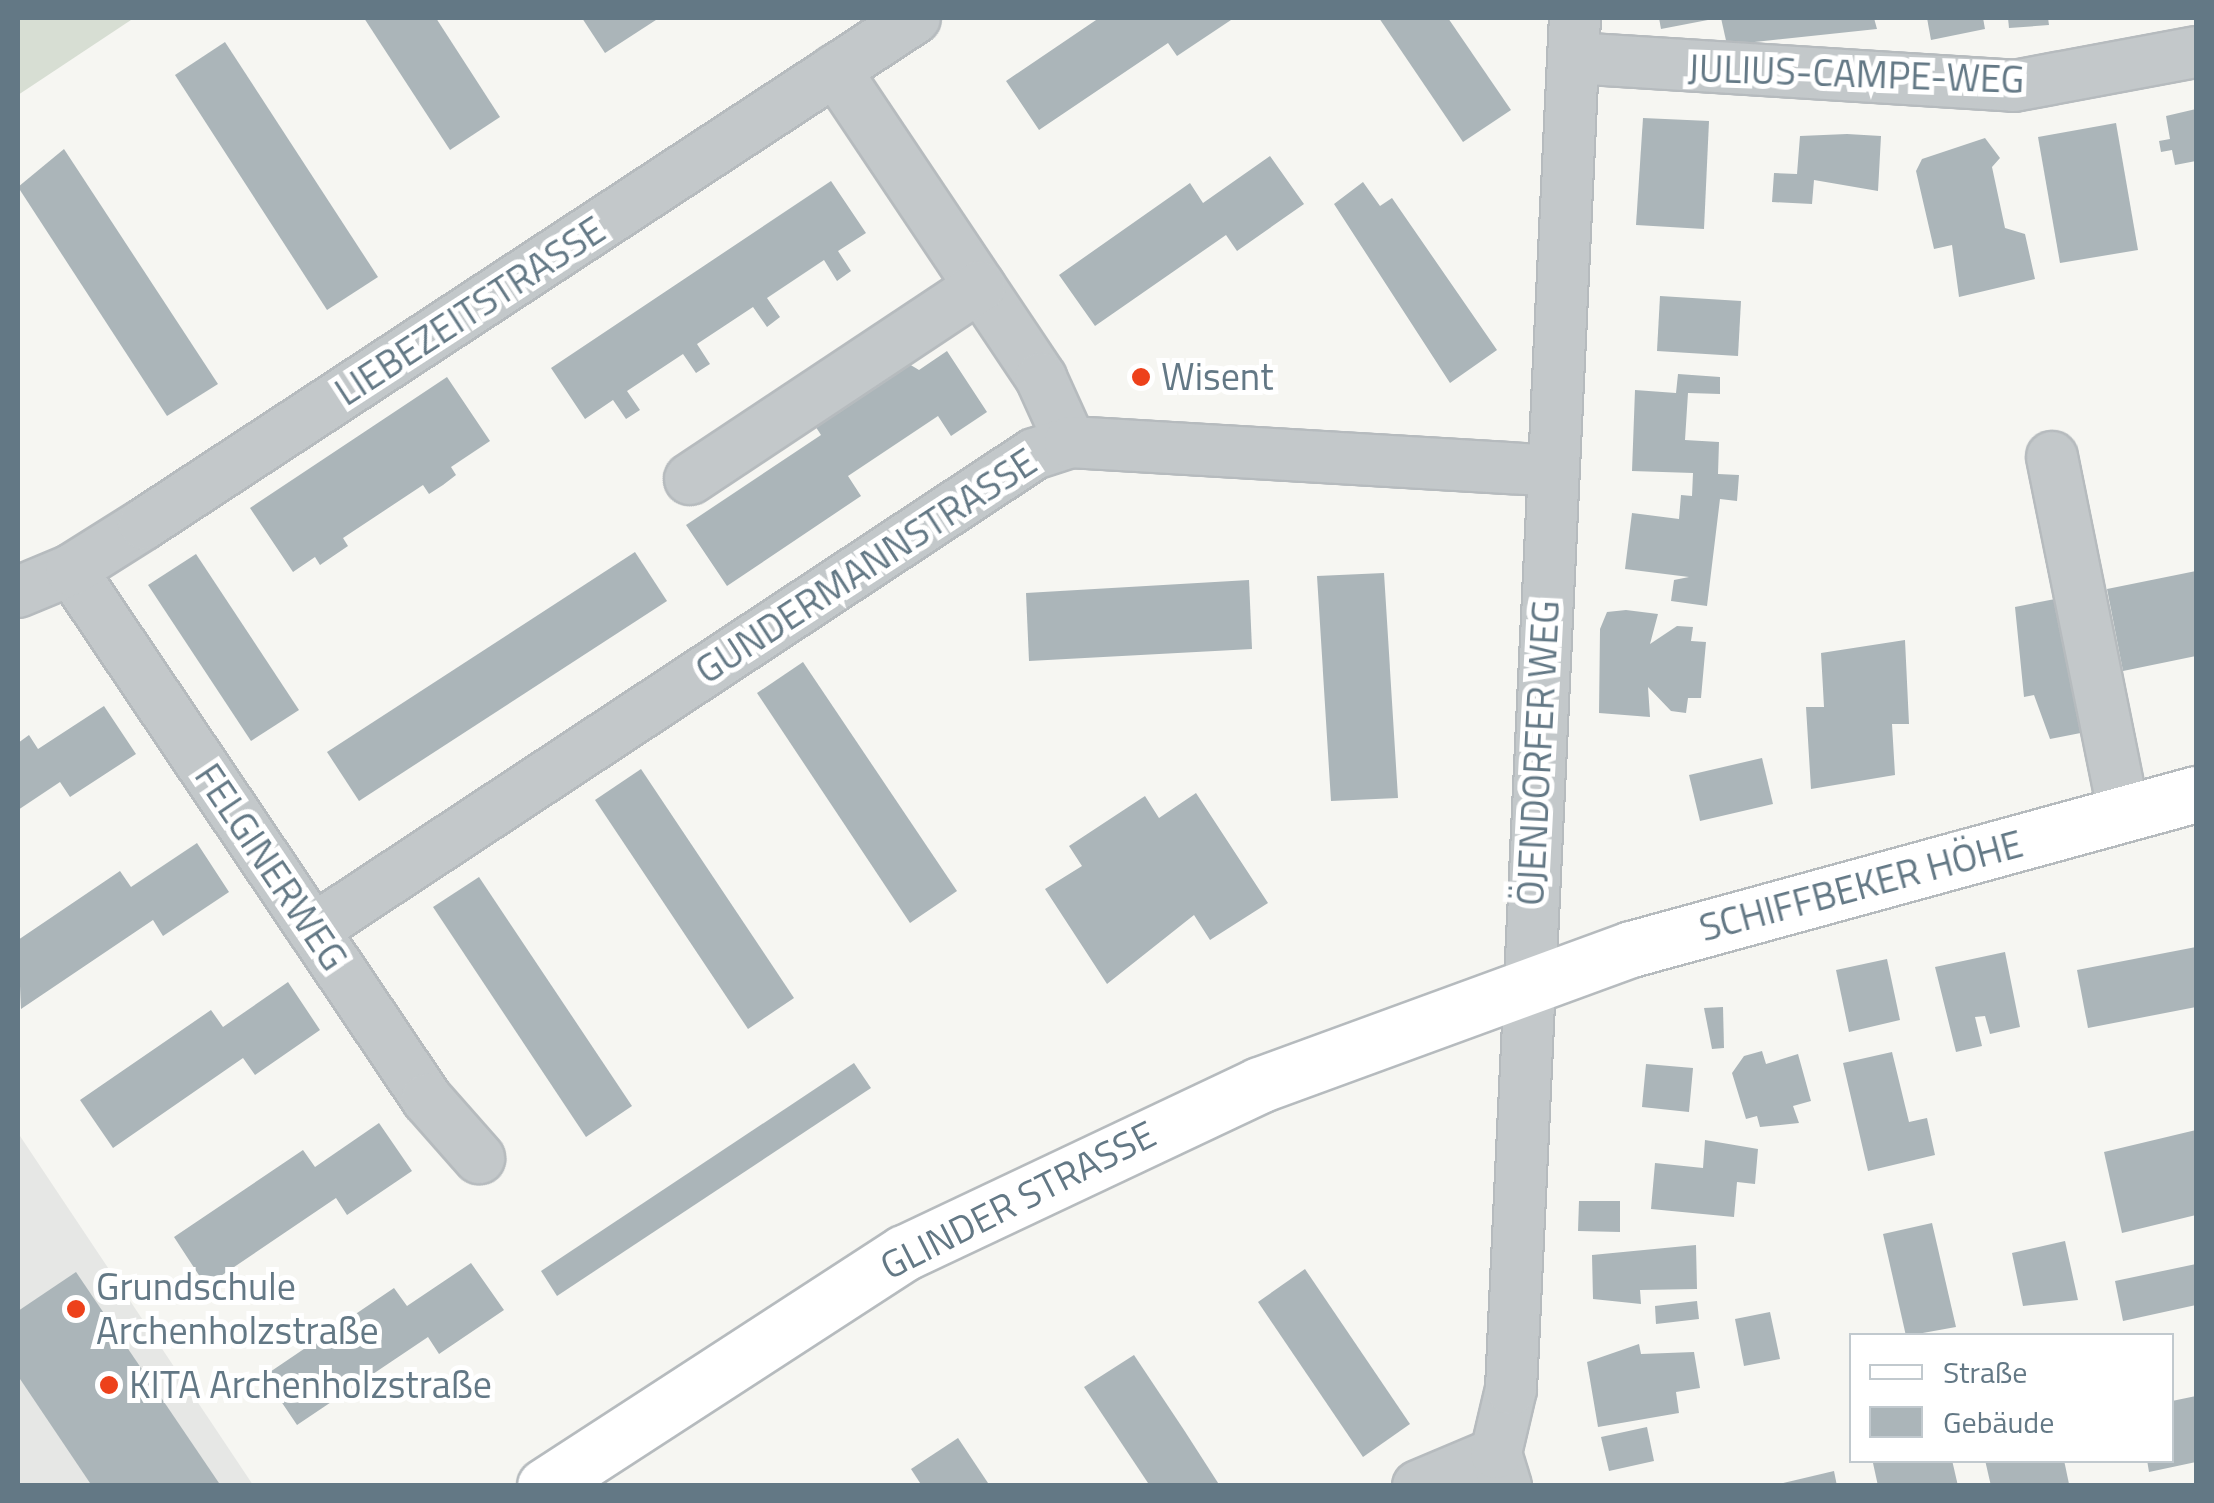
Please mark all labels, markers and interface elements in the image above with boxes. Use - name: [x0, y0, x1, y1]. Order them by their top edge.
- street label: JULIUS-CAMPE-WEG: [1687, 45, 2025, 103]
- street label: LIEBEZEITSTRASSE: [327, 207, 613, 415]
- place label: Wisent: [1161, 354, 1273, 400]
- marker: Wisent: [1130, 366, 1152, 388]
- street label: GUNDERMANNSTRASSE: [687, 439, 1045, 693]
- street label: ÖJENDORFER WEG: [1507, 599, 1569, 907]
- street label: FELGINERWEG: [185, 755, 357, 979]
- street label: SCHIFFBEKER HÖHE: [1695, 821, 2027, 951]
- street label: GLINDER STRASSE: [873, 1111, 1163, 1289]
- place label: Grundschule Archenholzstraße: [96, 1264, 379, 1354]
- marker: Grundschule Archenholzstraße: [65, 1298, 87, 1320]
- legend: [1849, 1333, 2174, 1463]
- text: Straße: [1943, 1349, 2027, 1395]
- place label: KITA Archenholzstraße: [129, 1362, 492, 1408]
- marker: KITA Archenholzstraße: [98, 1374, 120, 1396]
- text: Gebäude: [1943, 1399, 2054, 1445]

